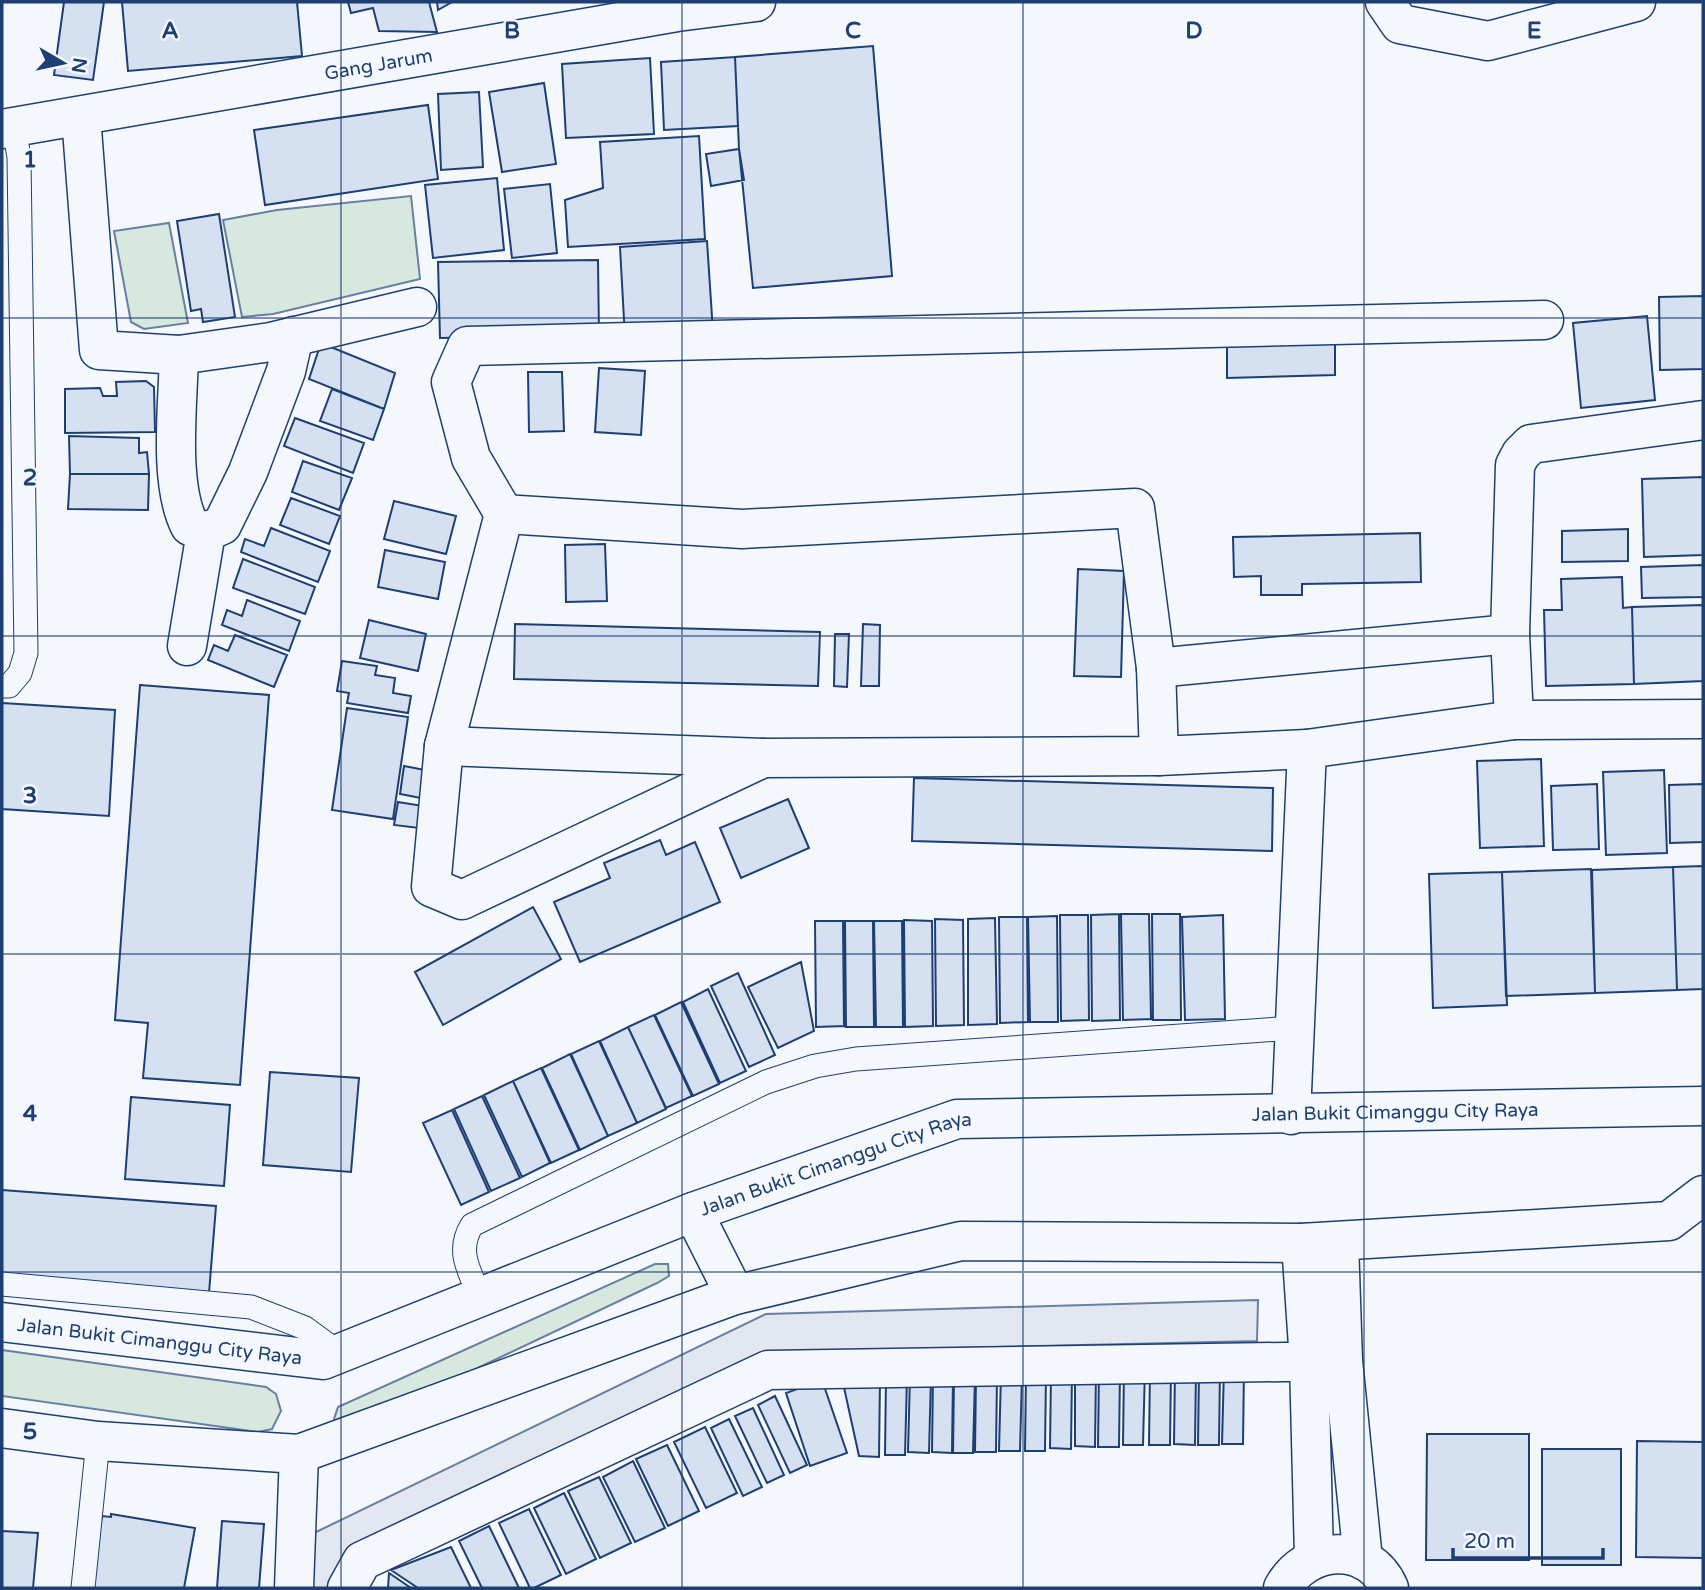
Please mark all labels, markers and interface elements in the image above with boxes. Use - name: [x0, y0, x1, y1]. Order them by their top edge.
- text: A: [161, 17, 179, 45]
- text: B: [504, 17, 520, 45]
- text: C: [845, 17, 861, 45]
- text: D: [1185, 17, 1203, 45]
- text: E: [1527, 17, 1541, 45]
- north arrow: [28, 28, 98, 98]
- street label: Gang Jarum: [323, 45, 434, 85]
- text: N: [67, 56, 91, 75]
- text: 1: [23, 146, 37, 174]
- text: 2: [23, 464, 37, 492]
- text: 3: [23, 782, 37, 810]
- street label: Jalan Bukit Cimanggu City Raya: [1252, 1099, 1539, 1126]
- text: 4: [23, 1100, 38, 1128]
- street label: Jalan Bukit Cimanggu City Raya: [697, 1108, 972, 1221]
- street label: Jalan Bukit Cimanggu City Raya: [16, 1314, 303, 1369]
- text: 5: [23, 1418, 37, 1446]
- scale bar: [1453, 1516, 1604, 1560]
- text: 20 m: [1464, 1529, 1515, 1554]

